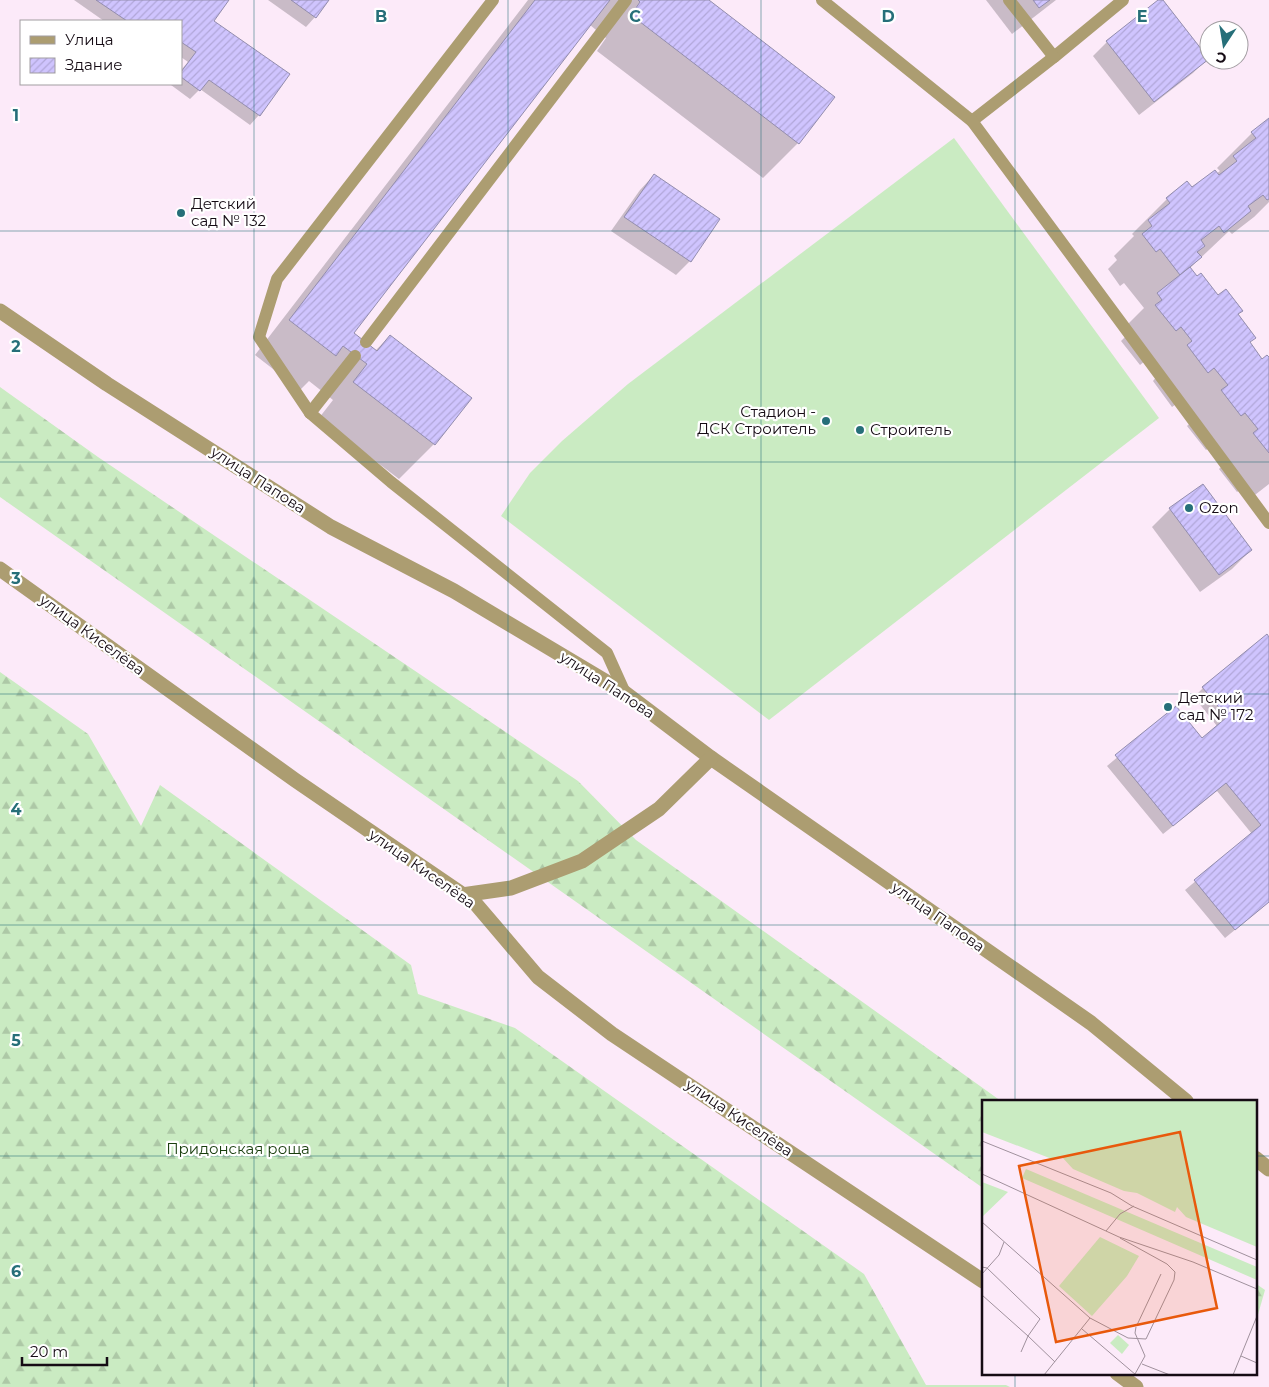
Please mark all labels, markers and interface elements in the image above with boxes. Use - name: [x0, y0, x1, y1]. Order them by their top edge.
- text: B: [375, 7, 387, 26]
- text: C: [629, 7, 641, 26]
- text: D: [881, 7, 895, 26]
- text: E: [1137, 7, 1147, 26]
- legend: [20, 20, 182, 85]
- north arrow: [1199, 20, 1249, 70]
- text: Улица: [65, 30, 113, 49]
- text: С: [1214, 48, 1228, 68]
- text: Здание: [65, 55, 123, 74]
- text: 1: [13, 106, 19, 125]
- place label: Детский сад № 132: [191, 194, 266, 230]
- marker: Детский сад № 132: [175, 207, 187, 219]
- text: 2: [11, 337, 21, 356]
- place label: Стадион - ДСК Строитель: [697, 402, 816, 438]
- marker: Стадион - ДСК Строитель: [820, 415, 832, 427]
- place label: Строитель: [870, 420, 952, 439]
- marker: Строитель: [854, 424, 866, 436]
- street label: улица Папова: [206, 441, 309, 517]
- place label: Ozon: [1199, 498, 1239, 517]
- marker: Ozon: [1183, 502, 1195, 514]
- text: 3: [10, 569, 21, 588]
- street label: улица Киселёва: [35, 589, 149, 679]
- street label: улица Папова: [555, 646, 658, 722]
- place label: Детский сад № 172: [1178, 688, 1254, 724]
- marker: Детский сад № 172: [1162, 701, 1174, 713]
- text: 4: [10, 800, 22, 819]
- street label: улица Киселёва: [365, 824, 479, 912]
- street label: улица Папова: [887, 877, 989, 956]
- text: 5: [11, 1031, 21, 1050]
- street label: улица Киселёва: [681, 1074, 797, 1161]
- inset map: [982, 1100, 1256, 1374]
- park label: Придонская роща: [166, 1139, 310, 1158]
- text: 6: [11, 1262, 21, 1281]
- scale bar: [22, 1334, 108, 1366]
- text: 20 m: [30, 1342, 68, 1361]

